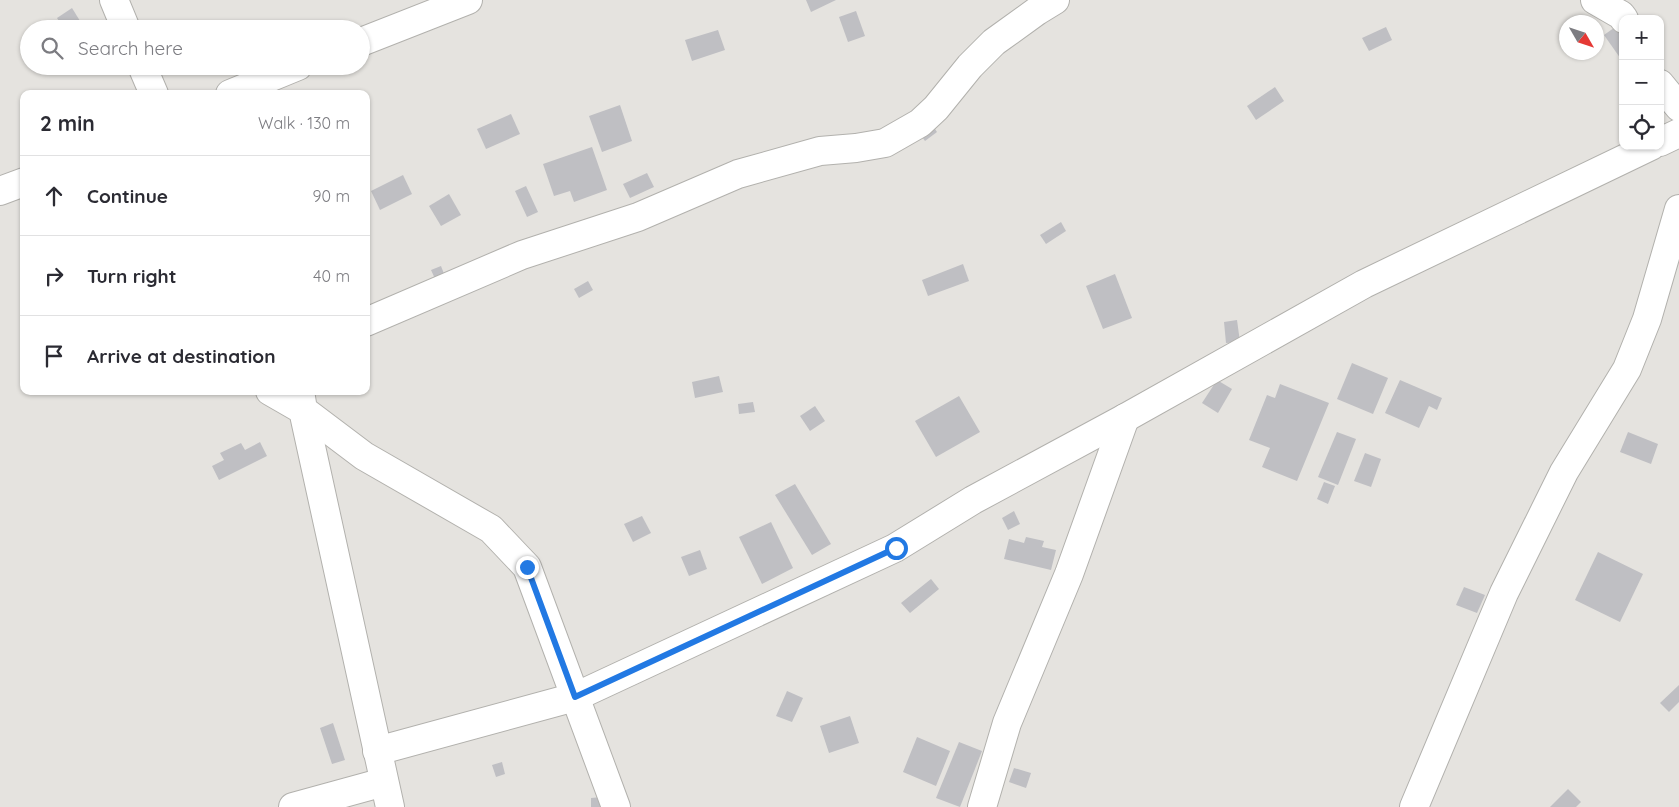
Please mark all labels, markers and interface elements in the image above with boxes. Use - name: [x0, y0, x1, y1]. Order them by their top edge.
- north arrow: [1559, 15, 1604, 60]
- map controls: [1619, 15, 1664, 150]
- button: +: [1619, 15, 1664, 60]
- search box: [20, 20, 370, 75]
- icon: search: [38, 34, 66, 62]
- text: Search here: [78, 36, 183, 60]
- button: −: [1619, 60, 1664, 105]
- button: locate: [1619, 105, 1664, 150]
- text: 2 min: [40, 110, 95, 136]
- text: Walk · 130 m: [258, 113, 350, 133]
- icon: ahead: [40, 182, 68, 210]
- text: Continue: [87, 184, 168, 208]
- text: 90 m: [313, 186, 350, 206]
- icon: right: [40, 262, 68, 290]
- text: Turn right: [87, 264, 176, 288]
- text: 40 m: [313, 266, 350, 286]
- icon: arrive: [40, 342, 68, 370]
- text: Arrive at destination: [87, 344, 276, 368]
- route start: [885, 537, 908, 560]
- route end: [516, 556, 539, 579]

